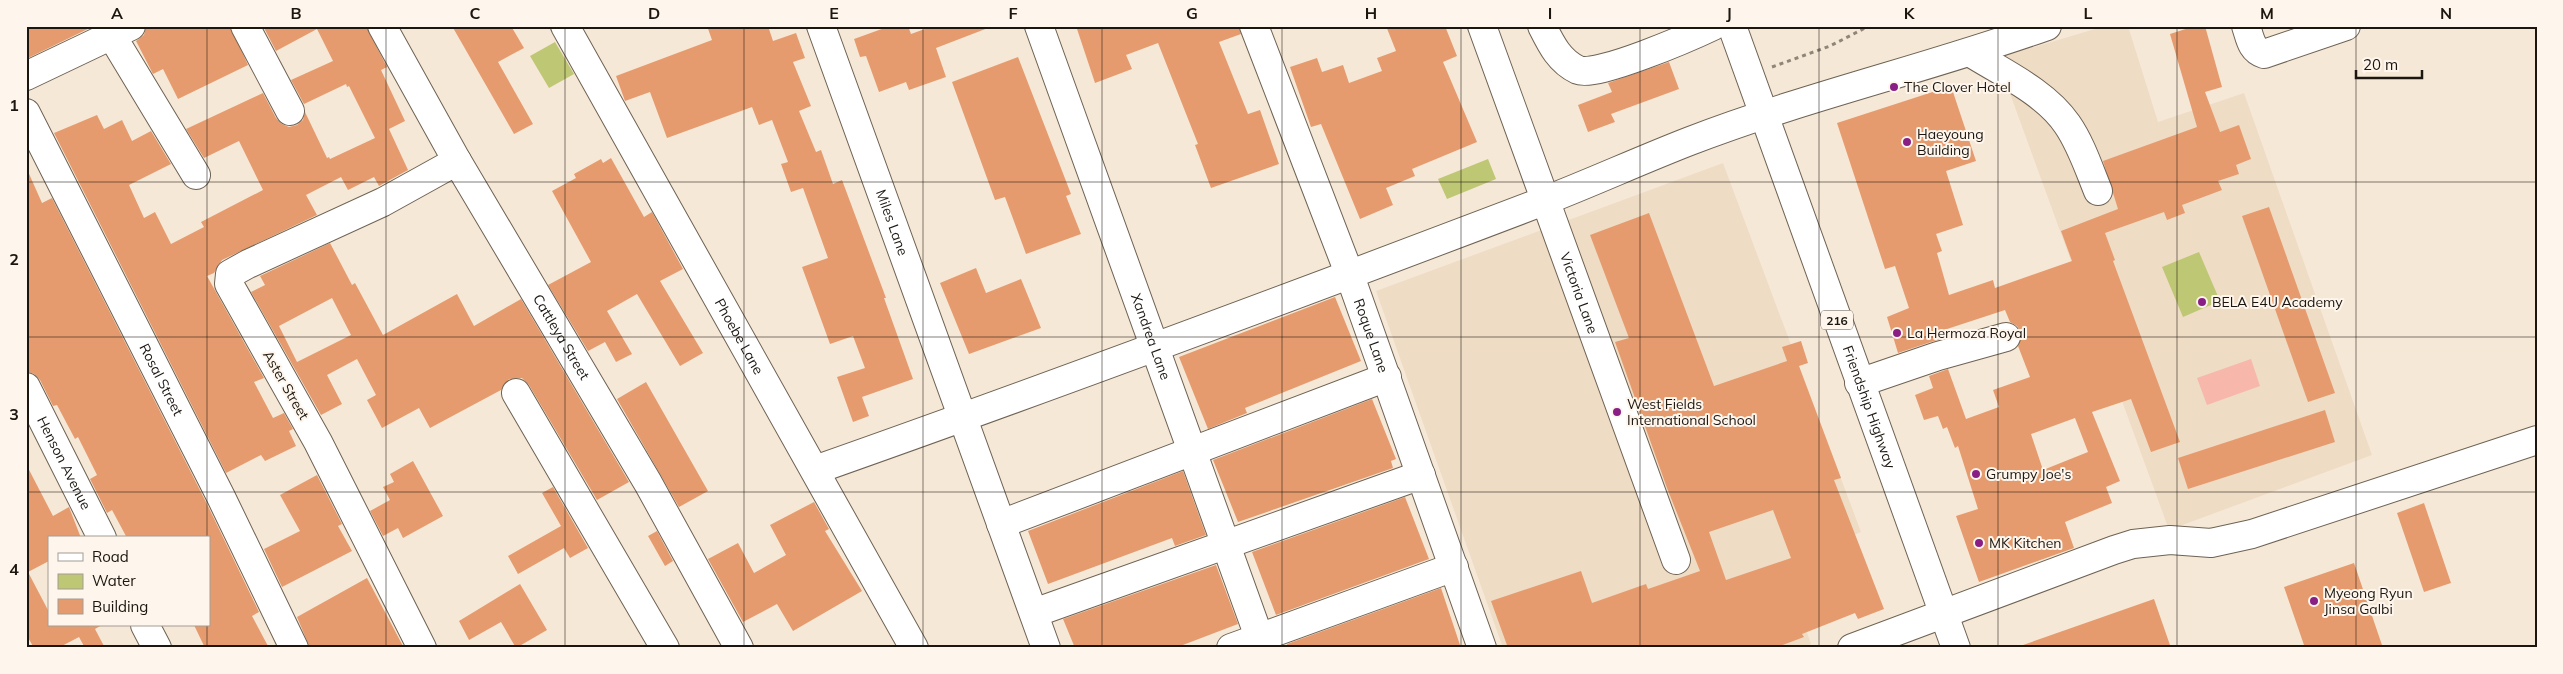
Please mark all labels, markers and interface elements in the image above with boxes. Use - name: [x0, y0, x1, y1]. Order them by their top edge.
- text: A: [111, 3, 123, 23]
- text: B: [290, 3, 302, 23]
- text: C: [470, 3, 481, 23]
- text: D: [648, 3, 660, 23]
- text: E: [829, 3, 839, 23]
- text: F: [1008, 3, 1018, 23]
- text: G: [1186, 3, 1198, 23]
- text: H: [1365, 3, 1377, 23]
- text: I: [1548, 3, 1552, 23]
- text: J: [1726, 3, 1732, 23]
- text: K: [1904, 3, 1916, 23]
- text: L: [2084, 3, 2093, 23]
- text: M: [2260, 3, 2274, 23]
- text: N: [2440, 3, 2452, 23]
- scale bar: [2356, 48, 2422, 80]
- text: 20 m: [2363, 55, 2398, 74]
- place label: The Clover Hotel: [1904, 78, 2011, 96]
- marker: The Clover Hotel: [1888, 81, 1900, 93]
- text: 1: [9, 95, 19, 115]
- place label: Haeyoung Building: [1917, 125, 1984, 159]
- marker: Haeyoung Building: [1901, 136, 1913, 148]
- street label: Miles Lane: [872, 187, 912, 258]
- text: 2: [9, 249, 19, 269]
- street label: Victoria Lane: [1556, 250, 1602, 336]
- street label: Cattleya Street: [529, 291, 594, 383]
- street label: Xandrea Lane: [1127, 291, 1175, 382]
- place label: BELA E4U Academy: [2212, 293, 2343, 311]
- street label: Phoebe Lane: [711, 295, 768, 378]
- street label: Roque Lane: [1350, 296, 1393, 375]
- marker: BELA E4U Academy: [2196, 296, 2208, 308]
- road number: 216: [1821, 310, 1853, 330]
- place label: La Hermoza Royal: [1907, 324, 2026, 342]
- marker: La Hermoza Royal: [1891, 327, 1903, 339]
- street label: Rosal Street: [136, 340, 187, 419]
- street label: Friendship Highway: [1839, 343, 1900, 472]
- street label: Aster Street: [259, 347, 313, 423]
- place label: West Fields International School: [1627, 395, 1756, 429]
- text: 3: [9, 404, 19, 424]
- marker: West Fields International School: [1611, 406, 1623, 418]
- street label: Henson Avenue: [33, 413, 95, 513]
- place label: Grumpy Joe's: [1986, 465, 2071, 483]
- marker: Grumpy Joe's: [1970, 468, 1982, 480]
- place label: MK Kitchen: [1989, 534, 2062, 552]
- legend: [48, 536, 210, 626]
- marker: MK Kitchen: [1973, 537, 1985, 549]
- text: Road: [92, 547, 129, 566]
- text: 4: [9, 559, 19, 579]
- text: Water: [92, 571, 136, 590]
- place label: Myeong Ryun Jinsa Galbi: [2324, 584, 2413, 618]
- marker: Myeong Ryun Jinsa Galbi: [2308, 595, 2320, 607]
- text: Building: [92, 597, 148, 616]

